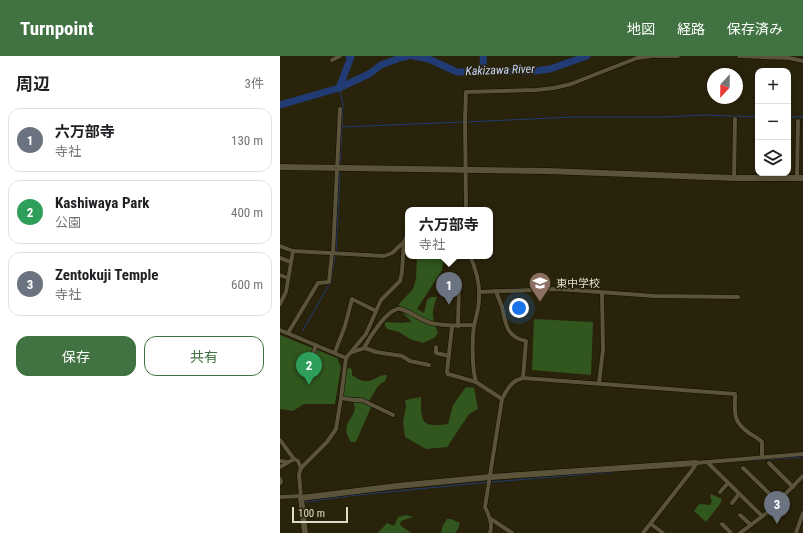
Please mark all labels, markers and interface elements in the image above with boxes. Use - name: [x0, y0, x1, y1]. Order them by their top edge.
- text: Turnpoint: [20, 17, 94, 40]
- text: 地図: [627, 21, 655, 37]
- text: 経路: [677, 21, 705, 37]
- text: 保存済み: [727, 21, 783, 37]
- water label: Kakizawa River: [465, 62, 535, 78]
- north arrow: [707, 68, 743, 104]
- map controls: [755, 68, 791, 176]
- button: +: [755, 68, 791, 104]
- text: 周辺: [16, 74, 50, 94]
- text: 3件: [245, 76, 264, 91]
- button: −: [755, 104, 791, 140]
- text: 六万部寺: [55, 123, 115, 141]
- text: 1: [27, 133, 33, 148]
- text: 130 m: [231, 133, 263, 148]
- button: layers: [755, 140, 791, 176]
- text: 寺社: [55, 144, 81, 159]
- text: Kashiwaya Park: [55, 194, 150, 212]
- text: 2: [27, 205, 33, 220]
- text: 400 m: [231, 205, 263, 220]
- popup: [405, 207, 493, 259]
- text: 公園: [55, 215, 81, 230]
- text: 六万部寺: [419, 216, 479, 234]
- text: 寺社: [419, 237, 445, 252]
- text: Zentokuji Temple: [55, 266, 158, 284]
- school or university icon: 東中学校: [527, 270, 553, 303]
- pin: 1: [436, 272, 462, 305]
- text: 3: [27, 277, 33, 292]
- text: 600 m: [231, 277, 263, 292]
- place label: 東中学校: [556, 277, 600, 290]
- text: 寺社: [55, 287, 81, 302]
- your location: [509, 298, 529, 318]
- button: 保存: [16, 336, 136, 376]
- button: 共有: [144, 336, 264, 376]
- pin: 2: [296, 352, 322, 385]
- pin: 3: [764, 491, 790, 524]
- scale bar: [292, 505, 348, 524]
- text: 100 m: [298, 507, 325, 520]

